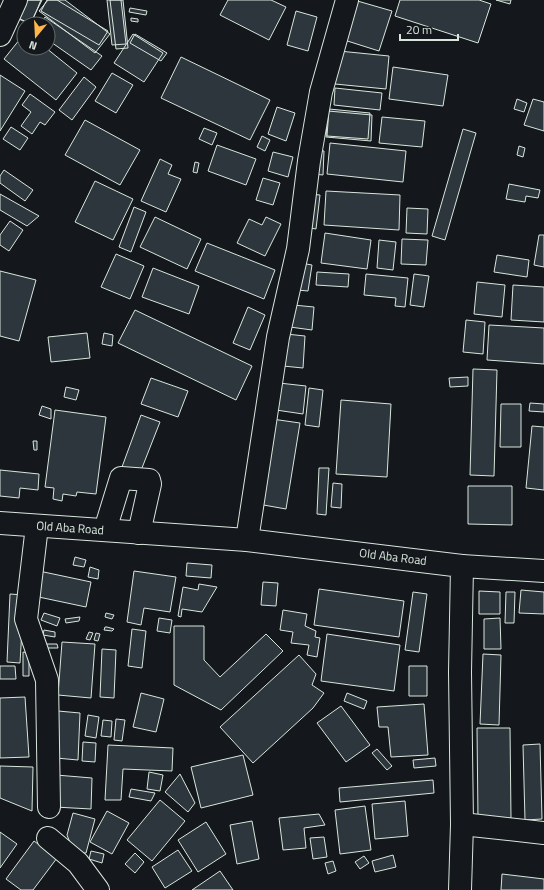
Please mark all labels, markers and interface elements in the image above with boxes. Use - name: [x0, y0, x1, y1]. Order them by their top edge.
- north arrow: [16, 16, 56, 56]
- scale bar: [400, 16, 458, 42]
- text: 20 m: [406, 20, 432, 39]
- text: N: [27, 37, 39, 54]
- street label: Old Aba Road: [36, 516, 105, 539]
- street label: Old Aba Road: [358, 543, 428, 570]

